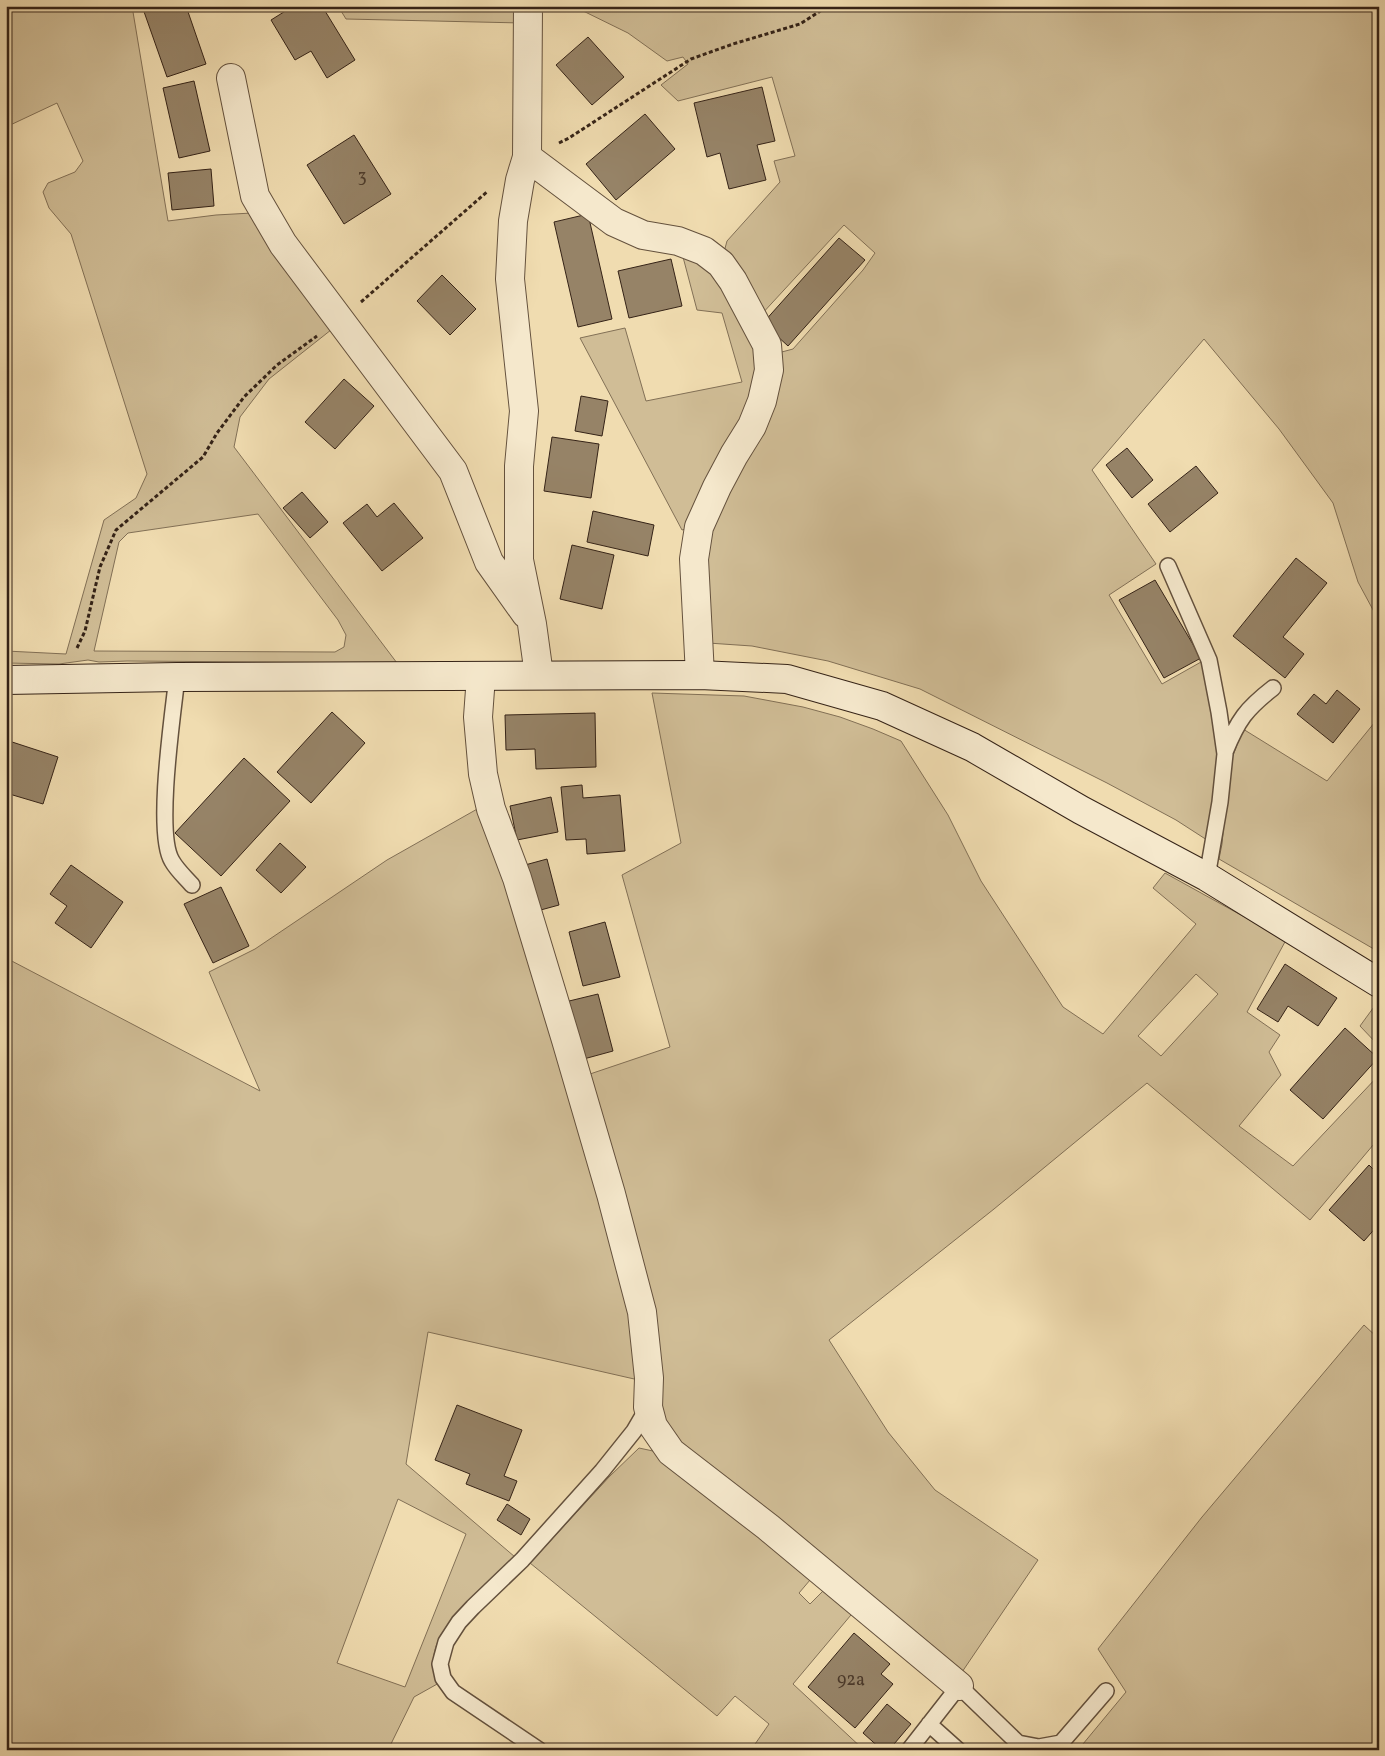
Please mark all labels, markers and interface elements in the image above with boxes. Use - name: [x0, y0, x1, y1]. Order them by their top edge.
- house number: 3: [357, 165, 367, 190]
- house number: 92a: [837, 1668, 865, 1693]

